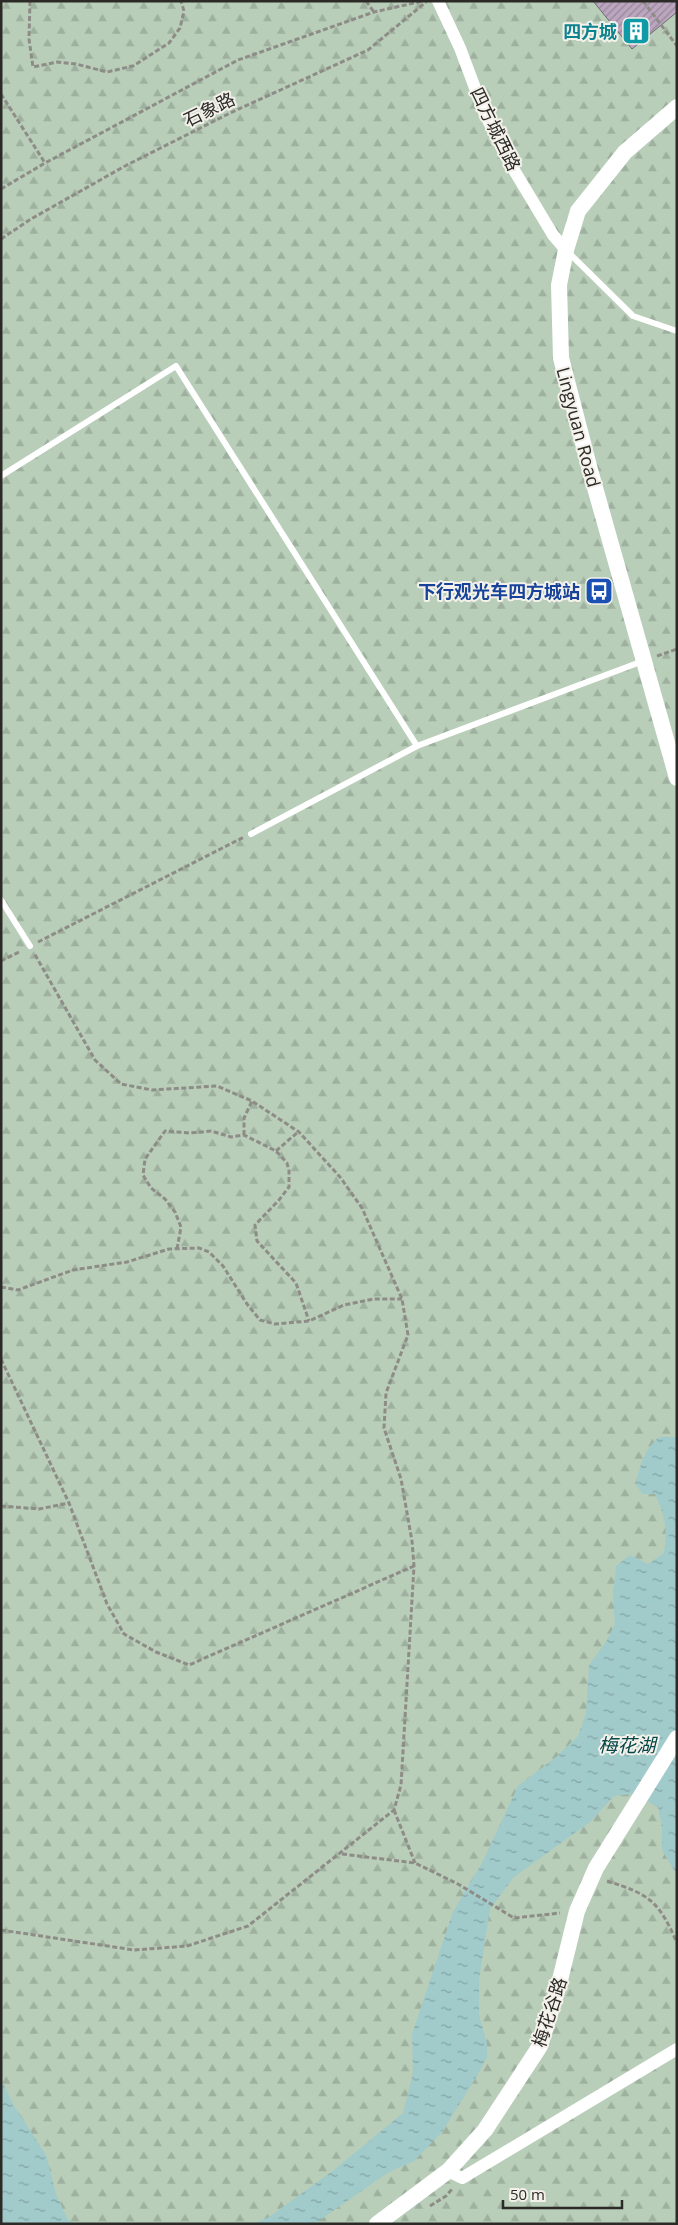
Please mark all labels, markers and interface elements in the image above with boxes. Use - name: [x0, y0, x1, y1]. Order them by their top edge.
- building icon: 四方城: [621, 16, 651, 46]
- place label: 四方城: [563, 19, 617, 43]
- street label: 四方城西路: [465, 83, 527, 175]
- street label: 石象路: [179, 86, 239, 132]
- street label: Lingyuan Road: [551, 364, 607, 490]
- bus stop icon: 下行观光车四方城站: [584, 576, 614, 606]
- place label: 下行观光车四方城站: [418, 579, 580, 603]
- water label: 梅花湖: [598, 1732, 658, 1758]
- street label: 梅花谷路: [526, 1974, 572, 2050]
- scale bar: [503, 2178, 622, 2210]
- text: 50 m: [510, 2184, 545, 2204]

